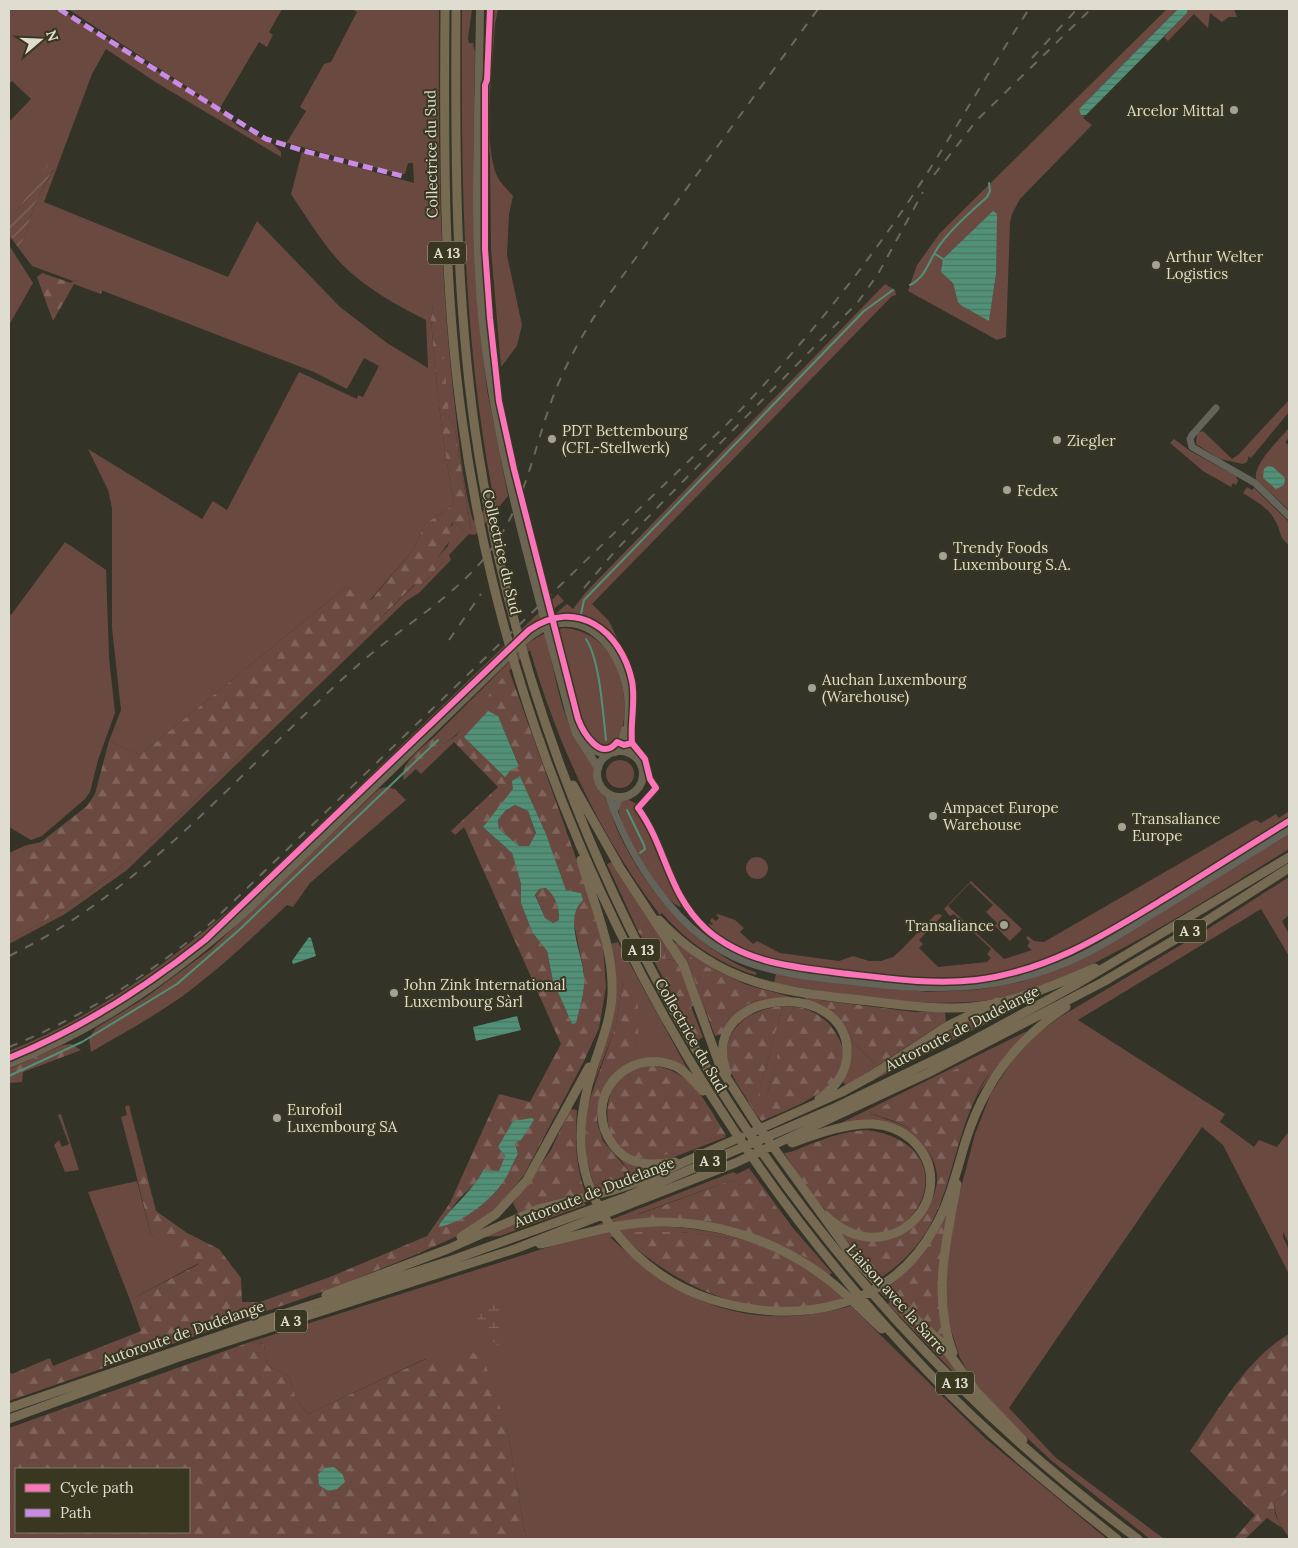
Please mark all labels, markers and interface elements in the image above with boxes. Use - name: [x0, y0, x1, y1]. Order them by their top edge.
- north arrow: [15, 15, 65, 65]
- text: N: [42, 28, 63, 44]
- street label: Collectrice du Sud: [420, 90, 442, 218]
- place label: Arcelor Mittal: [1126, 101, 1224, 120]
- marker: Arcelor Mittal: [1228, 104, 1240, 116]
- road number: A 13: [428, 242, 466, 264]
- place label: Arthur Welter Logistics: [1165, 247, 1264, 283]
- marker: Arthur Welter Logistics: [1150, 259, 1162, 271]
- place label: PDT Bettembourg (CFL-Stellwerk): [562, 421, 688, 458]
- place label: Ziegler: [1067, 431, 1116, 450]
- marker: PDT Bettembourg (CFL-Stellwerk): [546, 433, 558, 445]
- marker: Ziegler: [1051, 434, 1063, 446]
- place label: Fedex: [1017, 481, 1058, 500]
- marker: Fedex: [1001, 484, 1013, 496]
- street label: Collectrice du Sud: [478, 487, 526, 617]
- place label: Trendy Foods Luxembourg S.A.: [953, 538, 1071, 574]
- marker: Trendy Foods Luxembourg S.A.: [937, 550, 949, 562]
- place label: Auchan Luxembourg (Warehouse): [821, 670, 967, 707]
- marker: Auchan Luxembourg (Warehouse): [806, 682, 818, 694]
- place label: Ampacet Europe Warehouse: [942, 798, 1059, 834]
- place label: Transaliance Europe: [1132, 809, 1220, 845]
- marker: Ampacet Europe Warehouse: [927, 810, 939, 822]
- marker: Transaliance Europe: [1116, 821, 1128, 833]
- place label: Transaliance: [906, 916, 994, 935]
- marker: Transaliance: [998, 919, 1010, 931]
- road number: A 3: [1174, 919, 1206, 942]
- road number: A 13: [622, 938, 660, 962]
- place label: John Zink International Luxembourg Sàrl: [403, 975, 566, 1011]
- street label: Collectrice du Sud: [651, 975, 731, 1095]
- street label: Autoroute de Dudelange: [881, 981, 1042, 1076]
- marker: John Zink International Luxembourg Sàrl: [388, 987, 400, 999]
- place label: Eurofoil Luxembourg SA: [287, 1100, 398, 1136]
- marker: Eurofoil Luxembourg SA: [271, 1112, 283, 1124]
- road number: A 3: [694, 1150, 726, 1172]
- street label: Autoroute de Dudelange: [510, 1153, 677, 1232]
- street label: Liaison avec la Sarre: [843, 1240, 951, 1358]
- street label: Autoroute de Dudelange: [98, 1296, 267, 1370]
- road number: A 3: [275, 1310, 307, 1332]
- road number: A 13: [936, 1372, 974, 1395]
- legend: [15, 1468, 190, 1533]
- text: Cycle path: [60, 1478, 134, 1497]
- text: Path: [60, 1503, 91, 1522]

